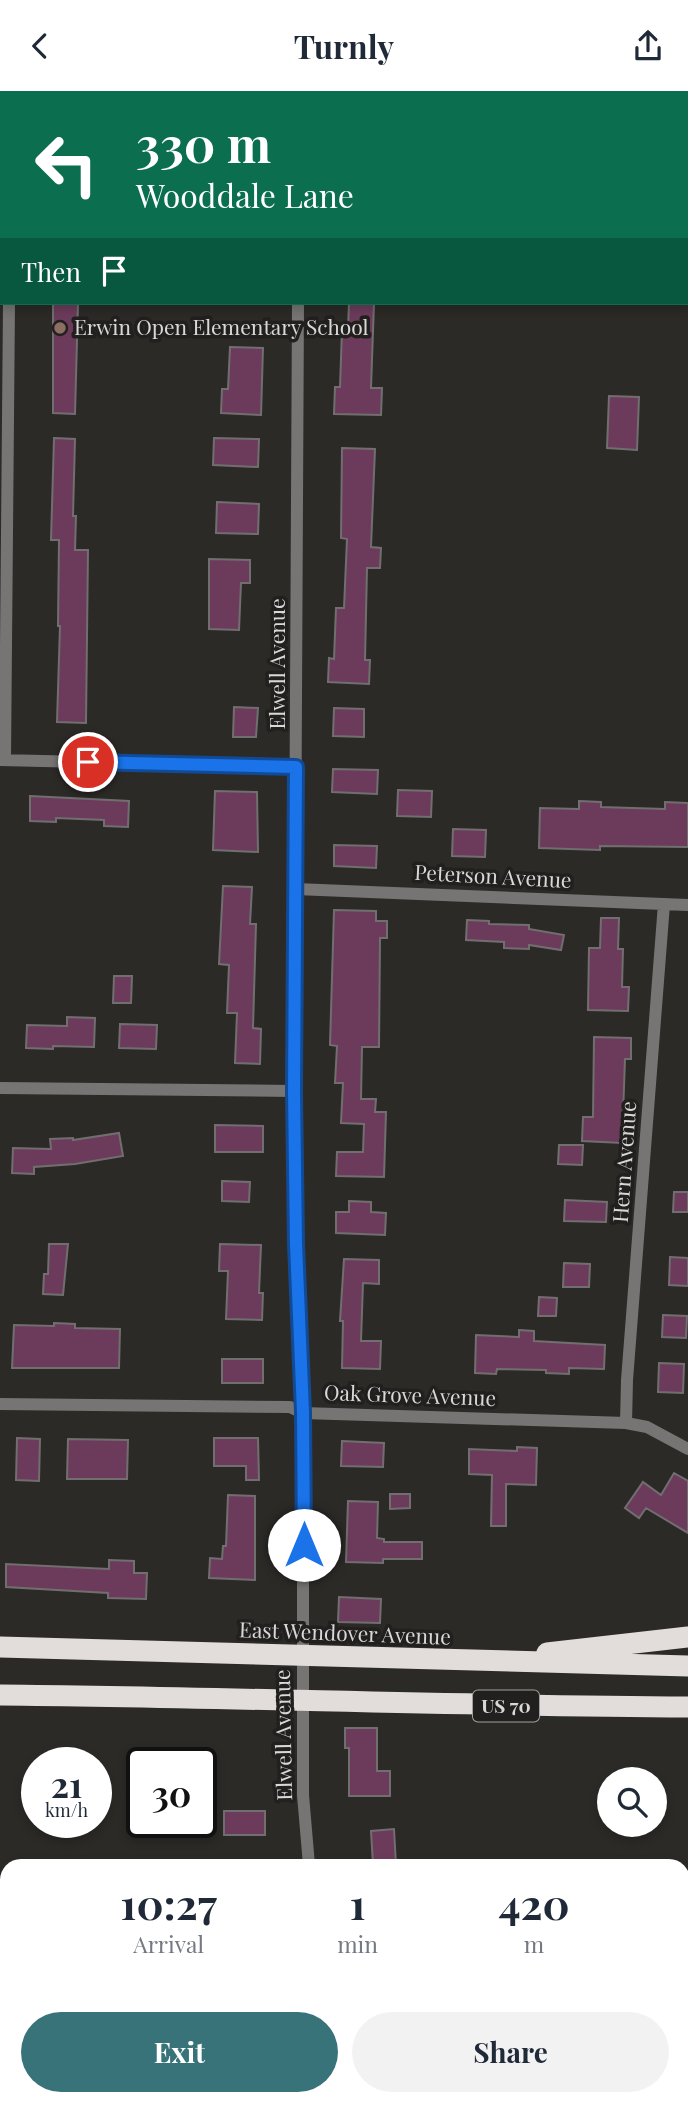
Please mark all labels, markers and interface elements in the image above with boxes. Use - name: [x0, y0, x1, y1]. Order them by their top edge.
- text: Turnly: [294, 24, 394, 67]
- icon: back: [21, 27, 59, 65]
- icon: share: [629, 27, 667, 65]
- text: 330 m: [136, 110, 271, 175]
- icon: left: [21, 119, 112, 210]
- text: Wooddale Lane: [136, 173, 354, 216]
- icon: arrive: [95, 252, 133, 290]
- text: Then: [21, 254, 81, 289]
- place label: Erwin Open Elementary School: [74, 312, 369, 340]
- marker: Erwin Open Elementary School: [52, 320, 68, 336]
- street label: Elwell Avenue: [262, 598, 290, 730]
- pin: [58, 732, 118, 792]
- icon: arrive: [69, 743, 107, 781]
- street label: Peterson Avenue: [414, 857, 572, 893]
- street label: Hern Avenue: [605, 1100, 641, 1224]
- street label: Oak Grove Avenue: [324, 1377, 497, 1411]
- position arrow: [267, 1508, 341, 1582]
- street label: East Wendover Avenue: [239, 1614, 451, 1650]
- street label: Elwell Avenue: [267, 1669, 297, 1801]
- road number: US 70: [473, 1691, 539, 1721]
- speed limit sign: 30: [126, 1747, 217, 1838]
- text: 21: [51, 1760, 82, 1807]
- map controls: [597, 1767, 667, 1837]
- button: search: [597, 1767, 667, 1837]
- text: km/h: [45, 1798, 88, 1822]
- text: 10:27: [120, 1875, 217, 1931]
- text: 1: [350, 1875, 366, 1931]
- text: 420: [498, 1875, 570, 1931]
- text: Arrival: [133, 1928, 204, 1959]
- text: min: [337, 1928, 378, 1959]
- text: m: [524, 1928, 544, 1959]
- button: Exit: [21, 2012, 338, 2092]
- button: Share: [352, 2012, 669, 2092]

